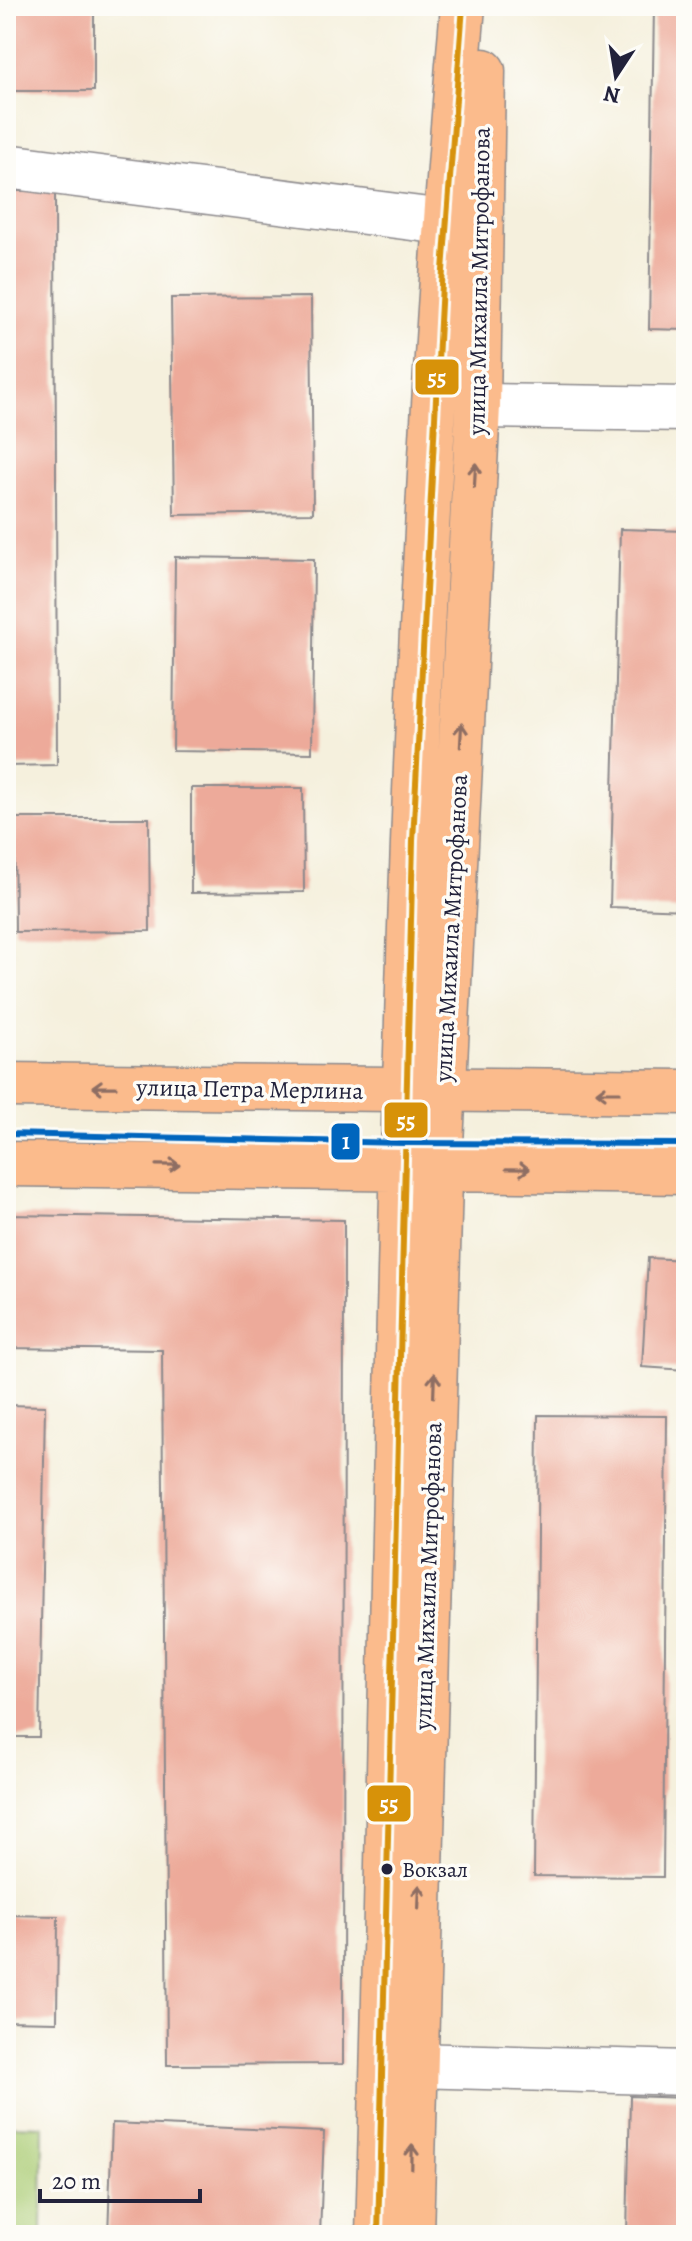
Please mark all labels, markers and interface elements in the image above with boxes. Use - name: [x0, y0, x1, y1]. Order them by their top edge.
- north arrow: [576, 36, 656, 116]
- text: N: [601, 78, 623, 111]
- street label: улица Михаила Митрофанова: [460, 127, 498, 436]
- line badge: 55: [414, 358, 460, 396]
- text: 55: [428, 363, 446, 393]
- one-way arrow: [467, 462, 482, 489]
- one-way arrow: [454, 722, 469, 749]
- street label: улица Михаила Митрофанова: [427, 773, 475, 1084]
- street label: улица Петра Мерлина: [135, 1071, 364, 1107]
- one-way arrow: [91, 1079, 118, 1095]
- one-way arrow: [595, 1084, 622, 1100]
- line badge: 55: [383, 1101, 429, 1139]
- text: 55: [397, 1106, 415, 1136]
- line badge: 1: [330, 1122, 361, 1161]
- text: 1: [342, 1127, 350, 1157]
- one-way arrow: [154, 1157, 181, 1173]
- one-way arrow: [504, 1162, 531, 1177]
- one-way arrow: [426, 1372, 441, 1399]
- street label: улица Михаила Митрофанова: [407, 1421, 449, 1732]
- line badge: 55: [366, 1784, 412, 1823]
- text: 55: [380, 1789, 398, 1819]
- place label: Вокзал: [402, 1855, 468, 1885]
- marker: Вокзал: [379, 1861, 395, 1877]
- one-way arrow: [411, 1884, 427, 1911]
- one-way arrow: [405, 2144, 420, 2171]
- scale bar: [40, 2153, 200, 2203]
- text: 20 m: [52, 2165, 101, 2197]

